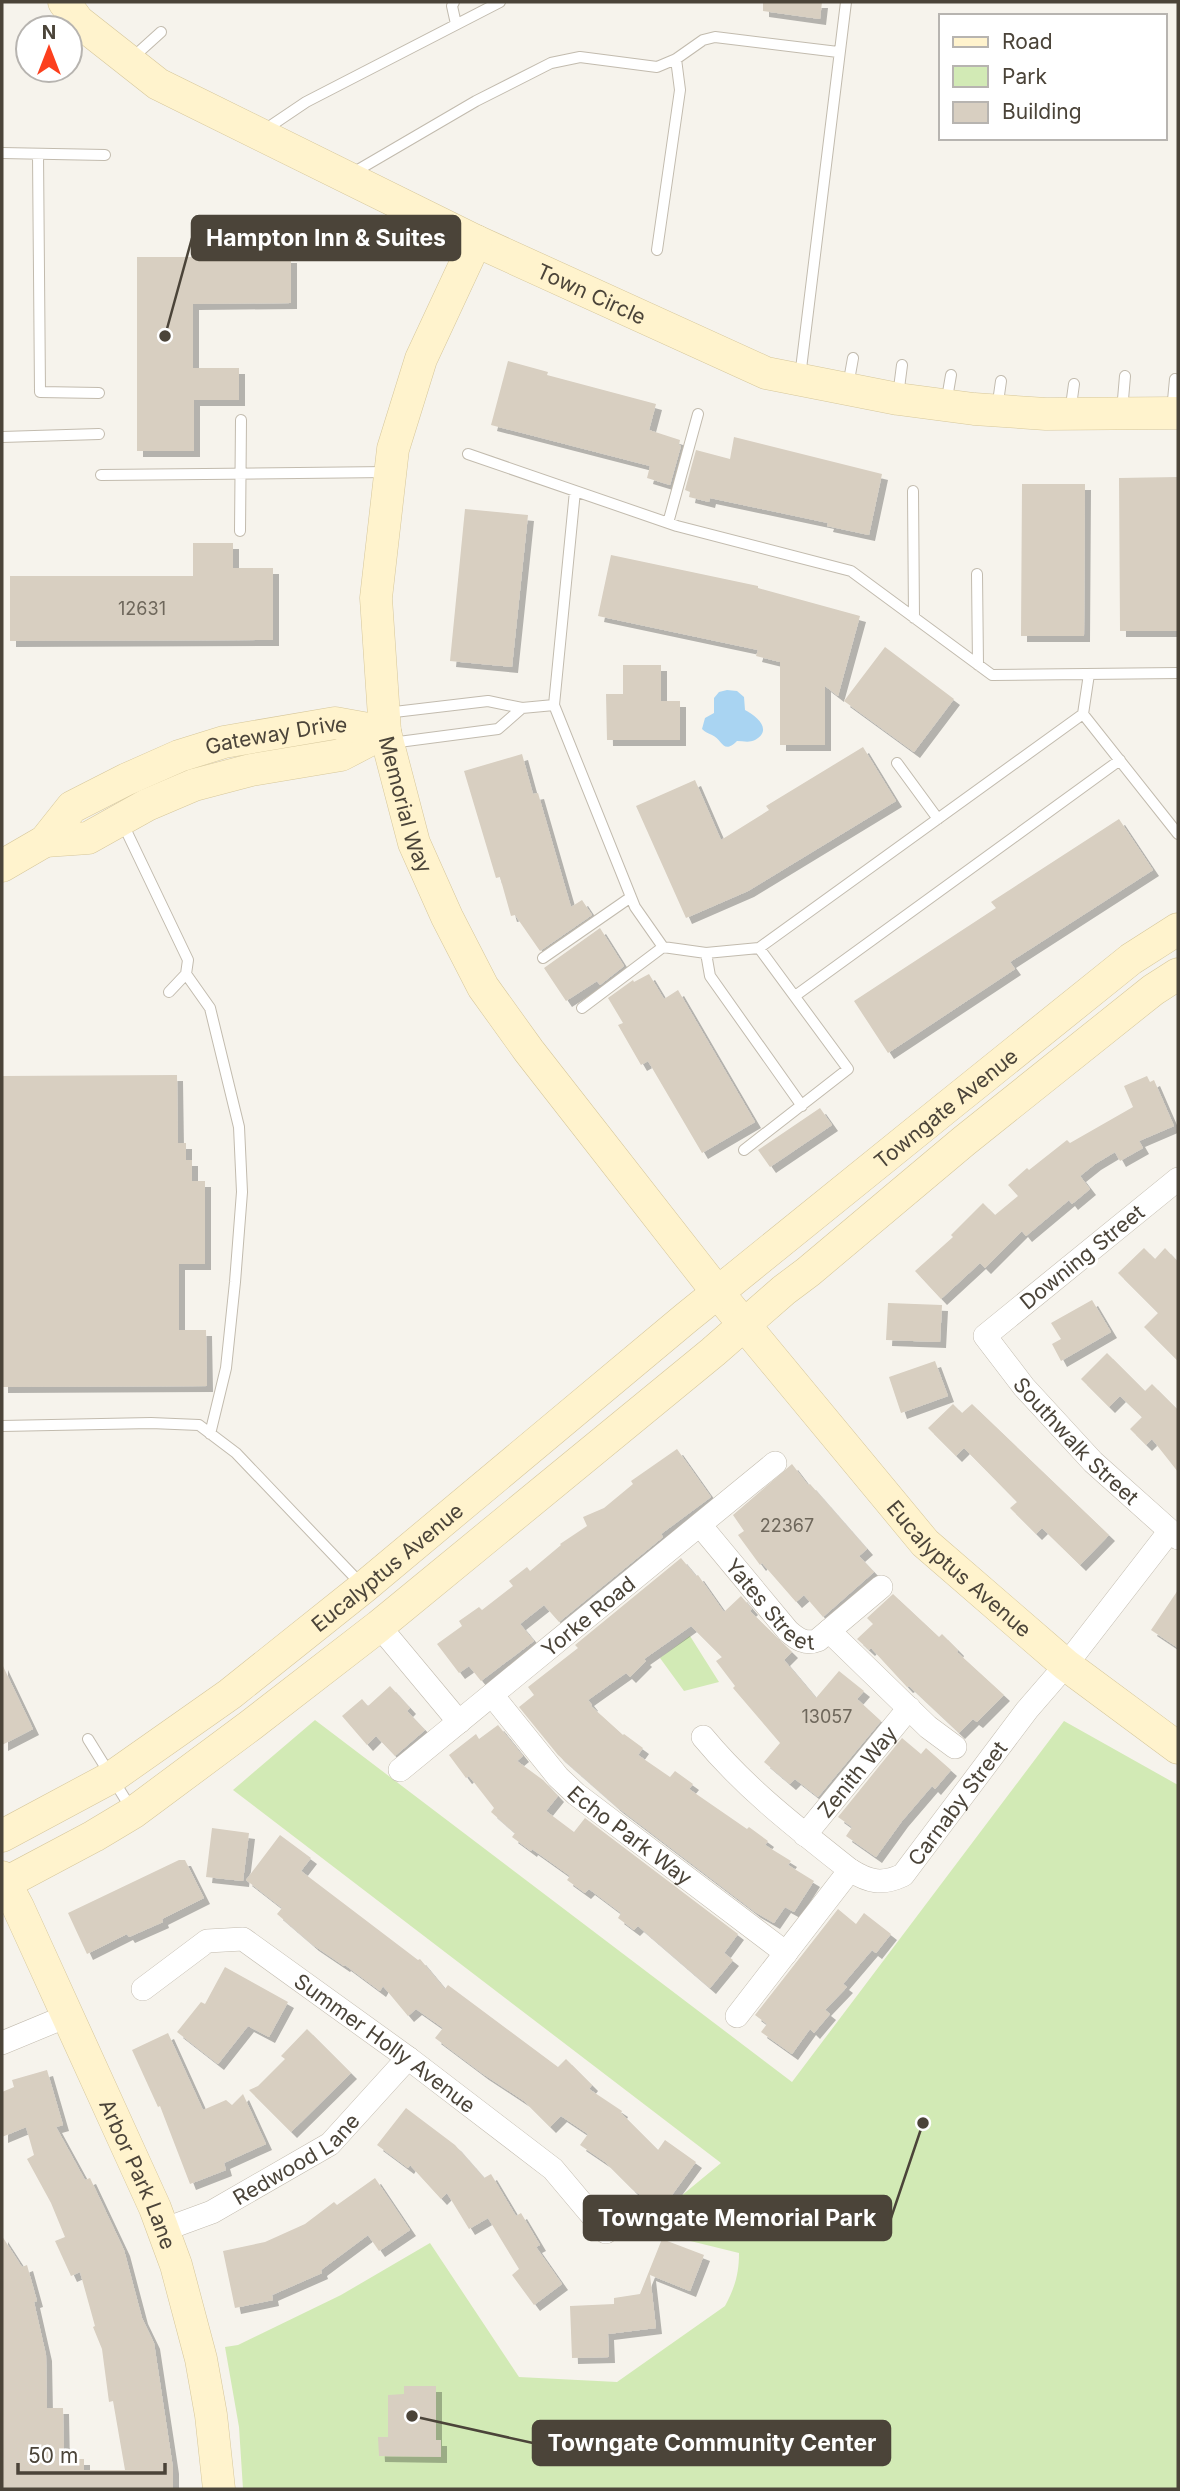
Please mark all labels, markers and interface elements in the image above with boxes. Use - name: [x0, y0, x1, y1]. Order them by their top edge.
- north arrow: [14, 14, 84, 84]
- legend: [939, 14, 1166, 140]
- text: N: [42, 21, 56, 44]
- text: Road: [1002, 29, 1053, 54]
- text: Park: [1002, 64, 1047, 89]
- text: Building: [1002, 99, 1082, 124]
- callout: Hampton Inn & Suites: [192, 216, 460, 260]
- text: Hampton Inn & Suites: [206, 224, 446, 252]
- street label: Town Circle: [533, 258, 650, 329]
- house number: 12631: [118, 598, 166, 619]
- street label: Gateway Drive: [202, 710, 350, 760]
- street label: Memorial Way: [374, 733, 438, 877]
- street label: Towngate Avenue: [869, 1043, 1022, 1173]
- street label: Downing Street: [1015, 1199, 1149, 1315]
- street label: Southwalk Street: [1008, 1372, 1144, 1510]
- street label: Eucalyptus Avenue: [882, 1495, 1037, 1642]
- street label: Eucalyptus Avenue: [306, 1497, 468, 1637]
- house number: 22367: [760, 1515, 814, 1536]
- street label: Yates Street: [720, 1553, 815, 1654]
- street label: Yorke Road: [536, 1570, 640, 1662]
- house number: 13057: [802, 1706, 852, 1727]
- street label: Zenith Way: [812, 1721, 902, 1822]
- street label: Carnaby Street: [902, 1736, 1012, 1870]
- street label: Echo Park Way: [563, 1780, 697, 1890]
- street label: Summer Holly Avenue: [290, 1968, 481, 2118]
- street label: Arbor Park Lane: [95, 2095, 182, 2253]
- street label: Redwood Lane: [228, 2108, 364, 2210]
- callout: Towngate Memorial Park: [584, 2196, 891, 2240]
- text: Towngate Memorial Park: [598, 2204, 877, 2232]
- callout: Towngate Community Center: [533, 2421, 890, 2465]
- text: Towngate Community Center: [548, 2429, 876, 2457]
- scale bar: [18, 2432, 164, 2476]
- text: 50 m: [28, 2443, 78, 2468]

